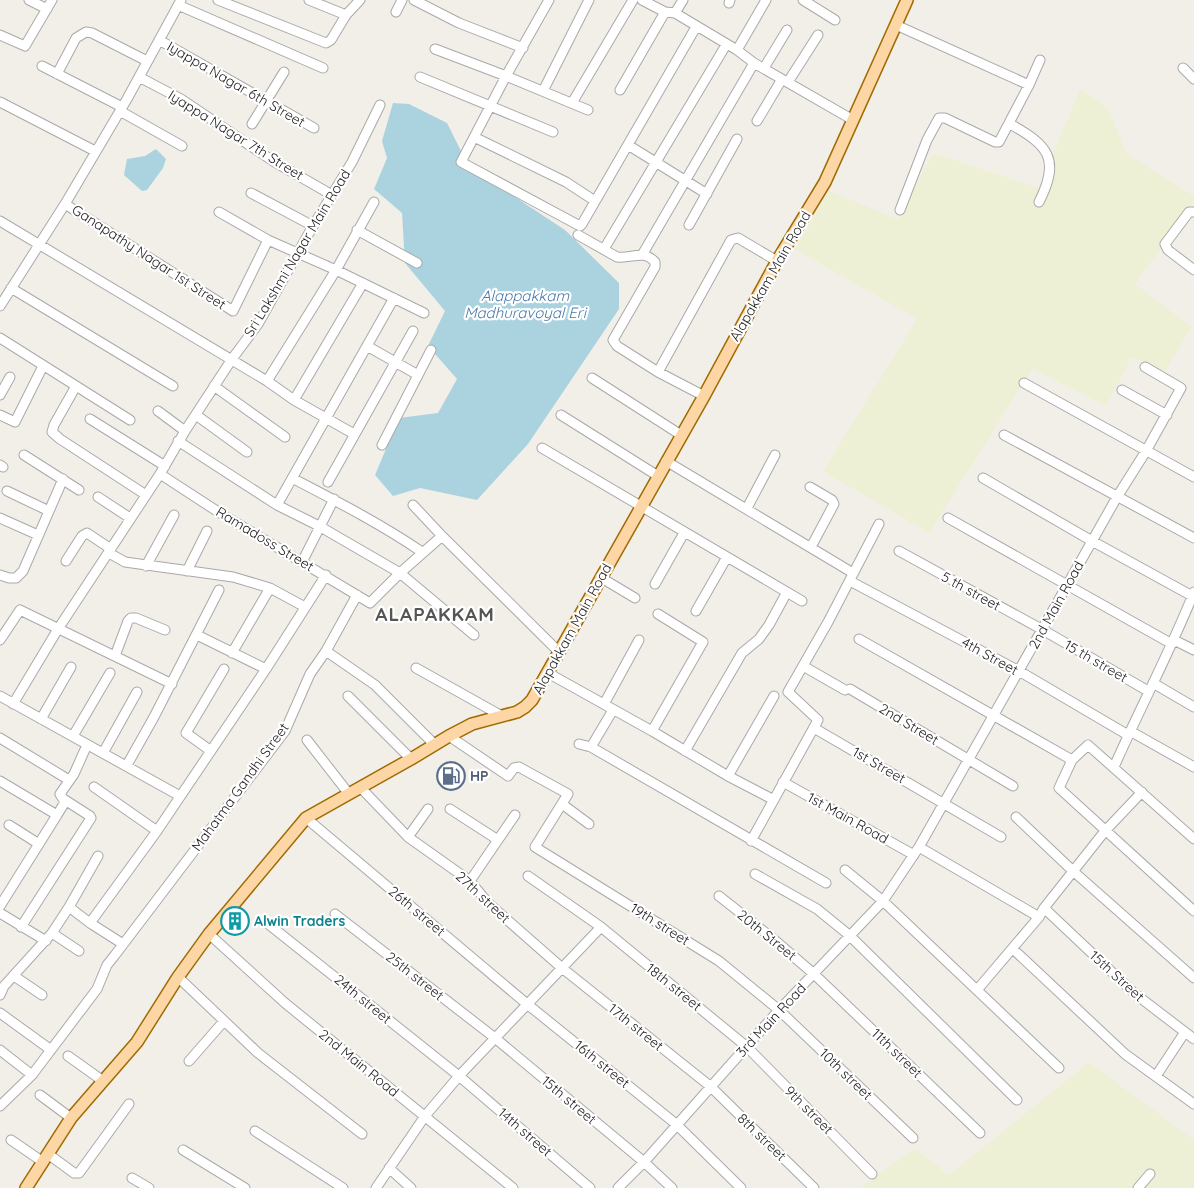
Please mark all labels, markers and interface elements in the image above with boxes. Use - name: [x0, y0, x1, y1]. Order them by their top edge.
- street label: Iyappa Nagar 6th Street: [164, 37, 309, 131]
- street label: Iyappa Nagar 7th Street: [165, 86, 307, 184]
- street label: Sri Lakshmi Nagar Main Road: [240, 166, 354, 340]
- street label: Ganapathy Nagar 1st Street: [69, 200, 230, 314]
- street label: Alapakkam Main Road: [725, 208, 815, 344]
- water label: Alappakkam Madhuravoyal Eri: [464, 286, 588, 322]
- street label: Ramadoss Street: [213, 503, 318, 576]
- street label: 2nd Main Road: [1024, 558, 1088, 652]
- street label: Alapakkam Main Road: [528, 560, 616, 698]
- street label: 5 th street: [938, 567, 1004, 615]
- district label: ALAPAKKAM: [375, 602, 495, 626]
- street label: 4th Street: [958, 633, 1022, 679]
- street label: 15 th street: [1061, 636, 1131, 686]
- street label: 2nd Street: [876, 699, 942, 749]
- street label: Mahatma Gandhi Street: [187, 719, 293, 855]
- street label: 1st Street: [849, 743, 909, 788]
- fuel station icon: HP: [436, 761, 466, 791]
- place label: HP: [470, 767, 489, 785]
- street label: 1st Main Road: [804, 788, 892, 848]
- street label: 27th street: [452, 867, 514, 927]
- street label: 26th street: [385, 882, 449, 940]
- street label: 19th street: [627, 899, 693, 949]
- building icon: Alwin Traders: [220, 906, 250, 936]
- street label: 20th Street: [734, 906, 800, 964]
- place label: Alwin Traders: [254, 912, 346, 930]
- street label: 15th Street: [1086, 947, 1148, 1005]
- street label: 25th street: [382, 948, 448, 1004]
- street label: 18th street: [643, 959, 706, 1015]
- street label: 24th street: [331, 970, 395, 1028]
- street label: 3rd Main Road: [732, 979, 810, 1061]
- street label: 17th street: [605, 999, 667, 1055]
- street label: 11th street: [868, 1024, 926, 1082]
- street label: 2nd Main Road: [315, 1025, 403, 1101]
- street label: 16th street: [571, 1036, 634, 1092]
- street label: 10th street: [816, 1044, 877, 1104]
- street label: 15th street: [538, 1072, 600, 1128]
- street label: 9th street: [781, 1082, 837, 1138]
- street label: 14th street: [494, 1104, 556, 1161]
- street label: 8th street: [734, 1109, 790, 1165]

